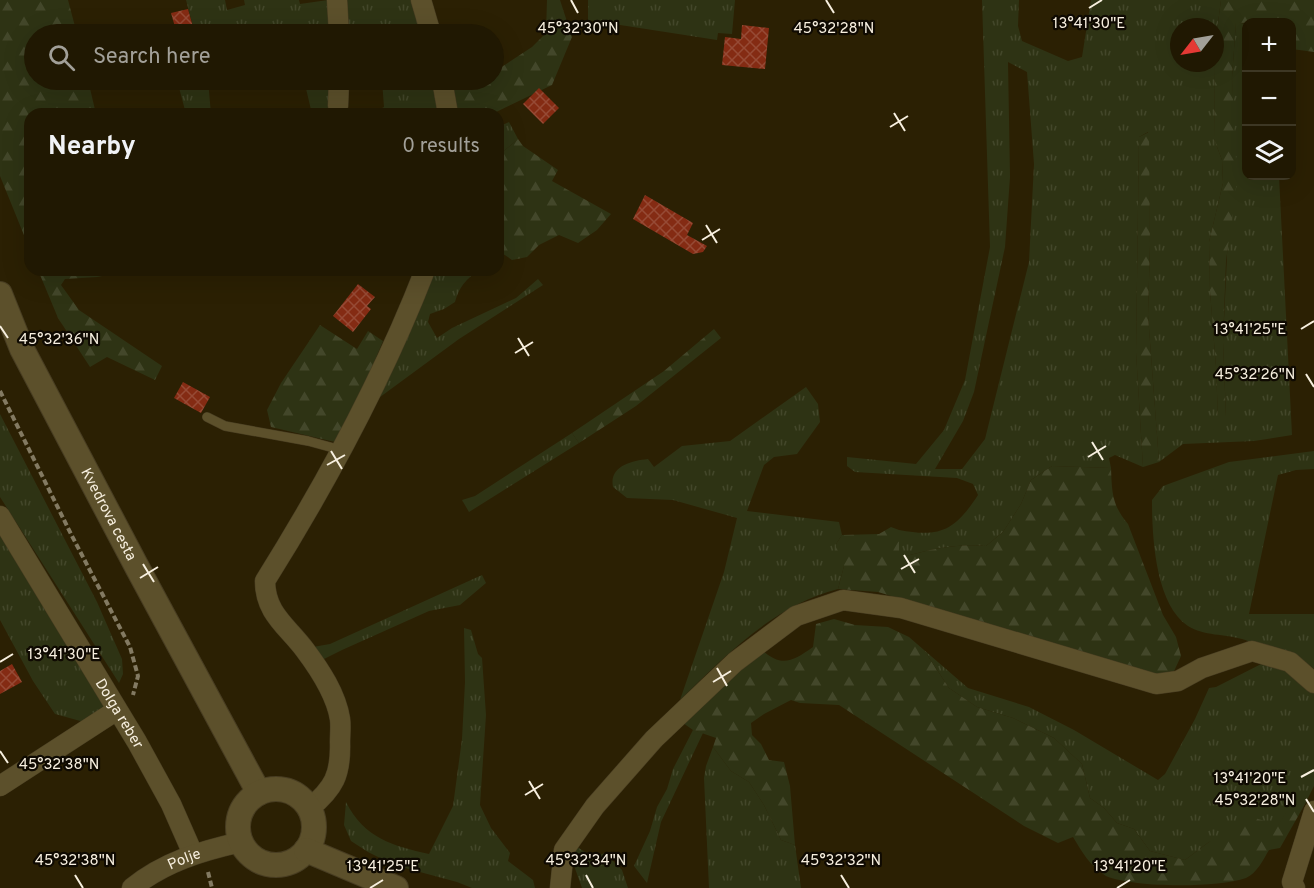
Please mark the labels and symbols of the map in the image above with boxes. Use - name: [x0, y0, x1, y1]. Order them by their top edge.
- text: 13°41'30"E: [1053, 15, 1125, 34]
- north arrow: [1170, 18, 1224, 72]
- text: 45°32'30"N: [537, 20, 619, 39]
- text: 45°32'28"N: [794, 20, 874, 39]
- text: 13°41'25"E: [1214, 321, 1286, 340]
- text: 45°32'36"N: [19, 331, 99, 350]
- text: 45°32'26"N: [1215, 366, 1295, 385]
- street label: Kvedrova cesta: [76, 465, 140, 565]
- text: 13°41'30"E: [28, 646, 100, 665]
- street label: Dolga reber: [90, 676, 147, 753]
- text: 45°32'38"N: [19, 756, 99, 775]
- text: 13°41'20"E: [1214, 770, 1286, 789]
- text: 45°32'28"N: [1215, 792, 1295, 811]
- street label: Polje: [165, 845, 203, 875]
- text: 45°32'38"N: [35, 852, 115, 871]
- text: 45°32'34"N: [546, 852, 626, 871]
- text: 45°32'32"N: [801, 852, 881, 871]
- text: 13°41'25"E: [347, 858, 419, 877]
- text: 13°41'20"E: [1094, 858, 1166, 877]

